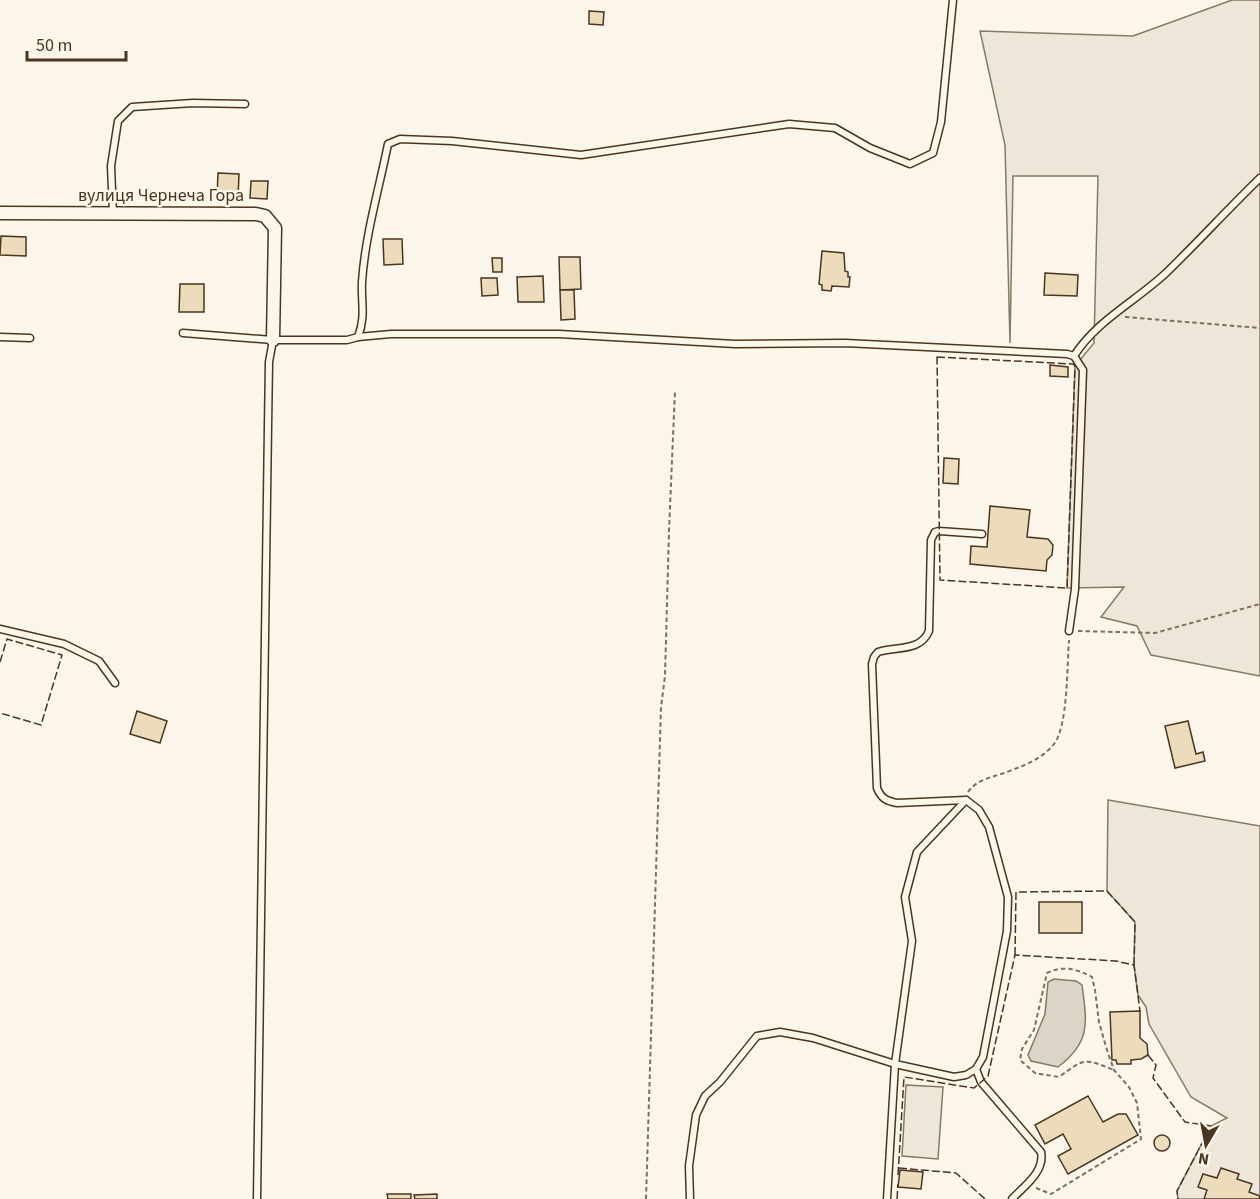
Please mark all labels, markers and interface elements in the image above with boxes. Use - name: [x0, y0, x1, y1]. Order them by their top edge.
- scale bar: [27, 24, 126, 62]
- text: 50 m: [36, 33, 72, 58]
- street label: вулиця Чернеча Гора: [78, 183, 244, 208]
- north arrow: [1176, 1115, 1236, 1175]
- text: N: [1196, 1147, 1211, 1171]

